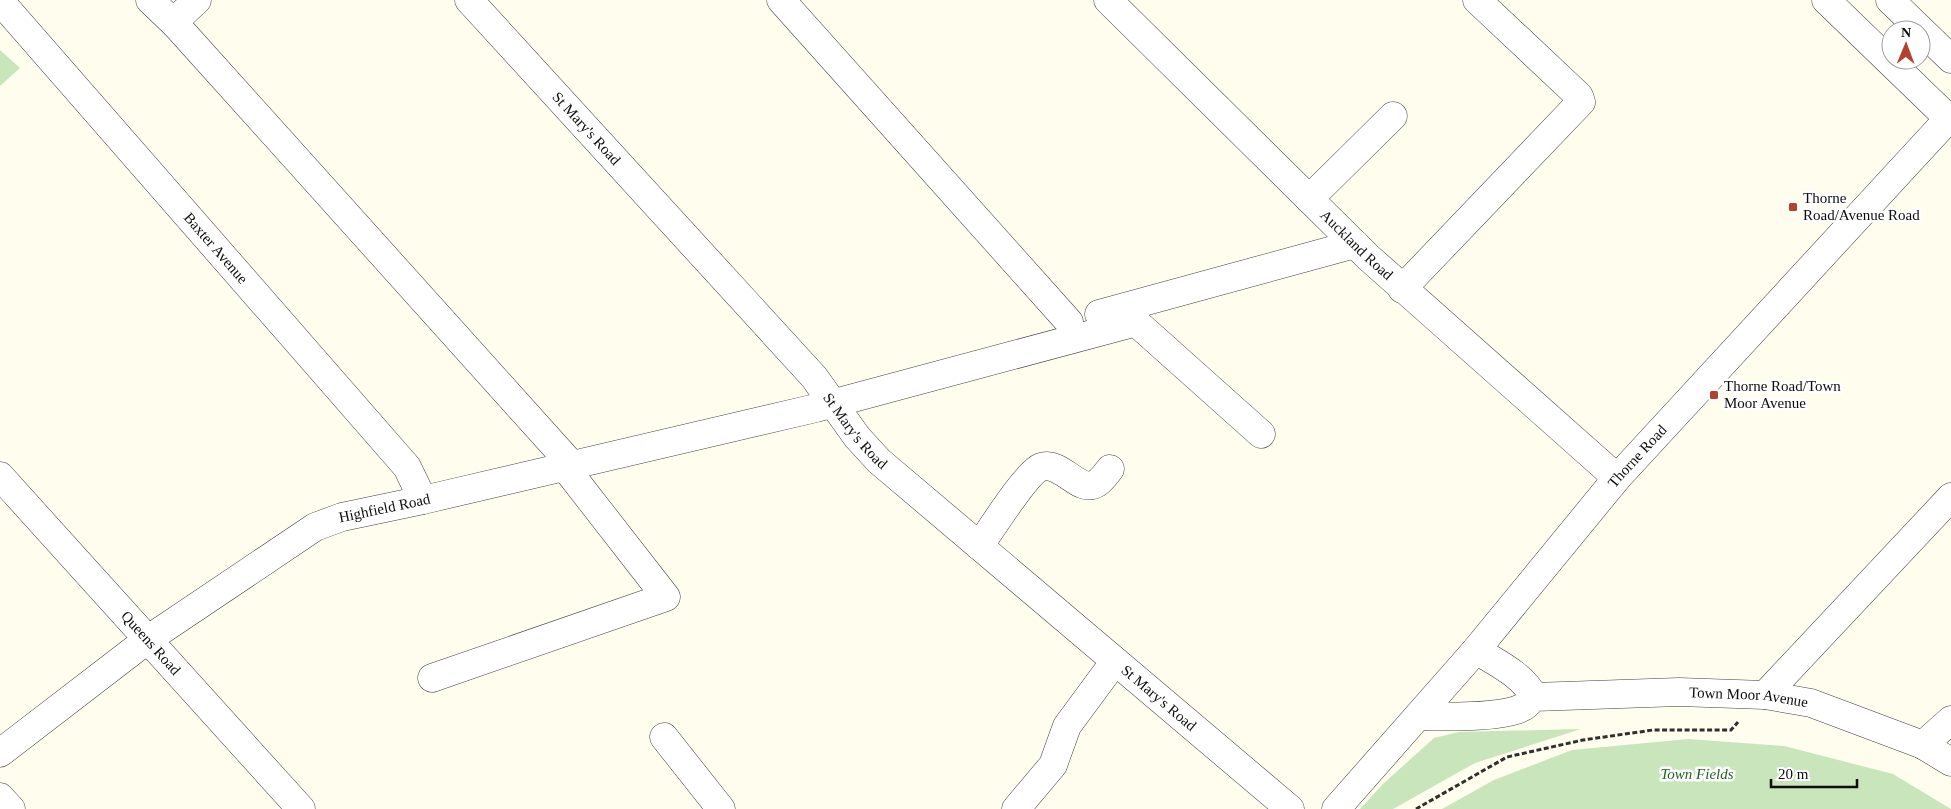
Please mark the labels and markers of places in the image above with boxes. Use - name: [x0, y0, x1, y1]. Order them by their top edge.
- place label: Thorne Road/Avenue Road: [1803, 190, 1920, 223]
- marker: Thorne Road/Avenue Road: [1787, 201, 1799, 213]
- place label: Thorne Road/Town Moor Avenue: [1724, 378, 1841, 411]
- marker: Thorne Road/Town Moor Avenue: [1708, 389, 1720, 401]

